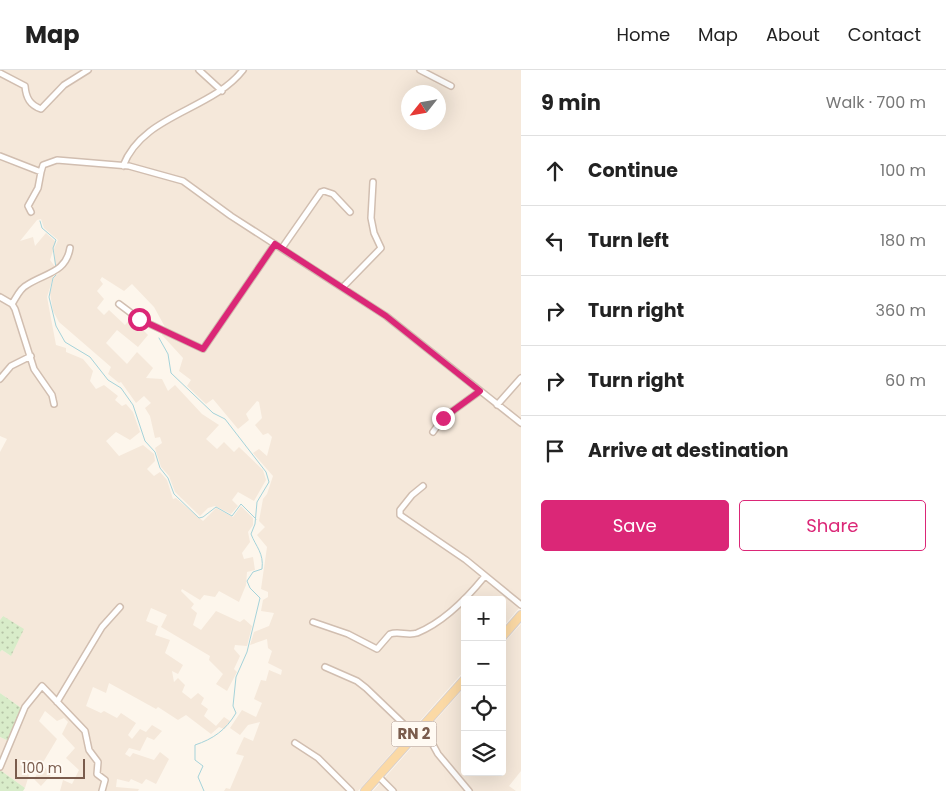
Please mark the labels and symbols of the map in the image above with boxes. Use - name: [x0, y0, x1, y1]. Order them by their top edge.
- north arrow: [401, 85, 446, 130]
- route start: [128, 308, 151, 331]
- route end: [432, 407, 455, 430]
- road number: RN 2: [392, 722, 436, 746]
- scale bar: [15, 756, 85, 779]

